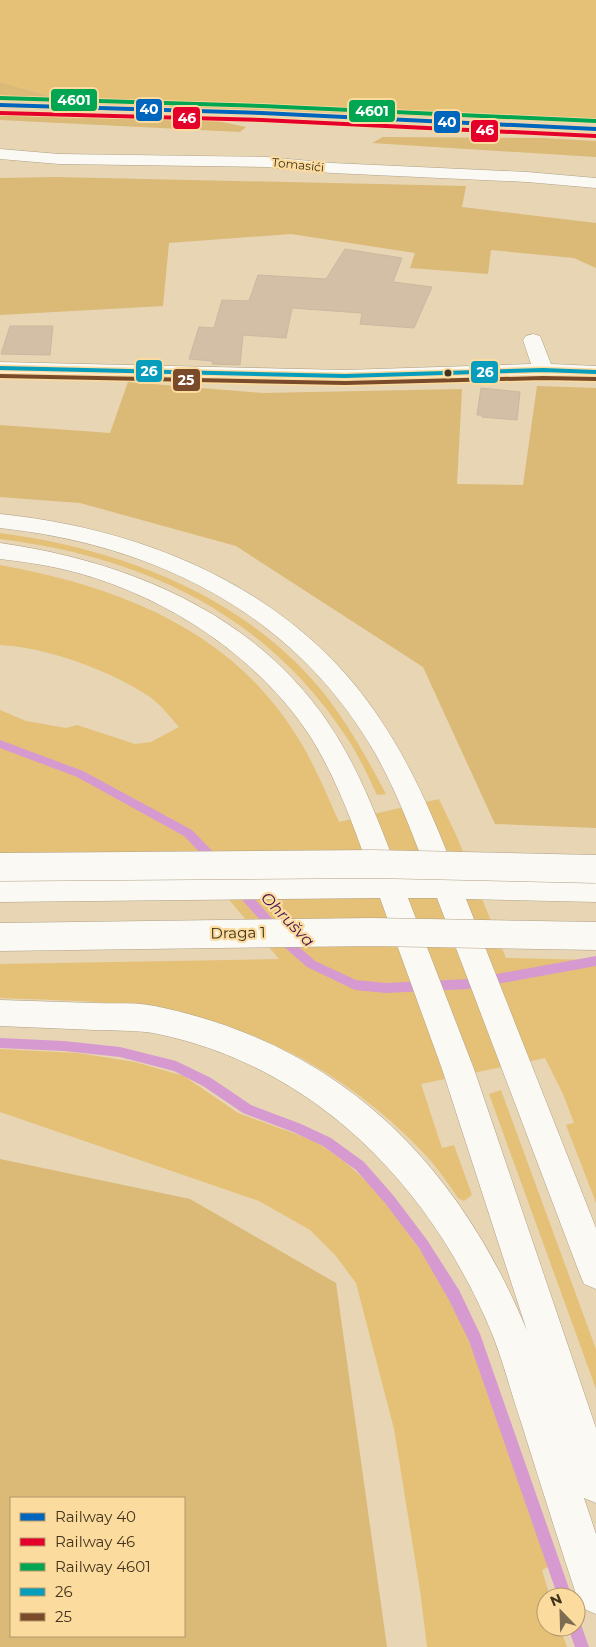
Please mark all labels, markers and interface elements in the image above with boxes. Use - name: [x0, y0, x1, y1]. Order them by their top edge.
- line badge: 4601: [50, 88, 98, 112]
- text: 4601: [57, 91, 91, 109]
- line badge: 40: [135, 98, 163, 122]
- line badge: 4601: [348, 99, 396, 123]
- text: 40: [139, 100, 159, 118]
- text: 4601: [355, 102, 389, 120]
- line badge: 46: [172, 106, 201, 130]
- text: 46: [178, 109, 196, 127]
- line badge: 40: [433, 110, 461, 134]
- text: 40: [437, 113, 457, 131]
- line badge: 46: [470, 119, 499, 143]
- text: 46: [476, 121, 494, 139]
- street label: Tomasići: [271, 154, 325, 175]
- line badge: 26: [135, 359, 163, 383]
- line badge: 26: [470, 360, 499, 384]
- text: 26: [140, 362, 158, 380]
- text: 26: [476, 363, 494, 381]
- line badge: 25: [172, 368, 201, 392]
- unlabelled marker: [443, 368, 453, 378]
- text: 25: [178, 371, 194, 389]
- water label: Ohrušva: [257, 888, 318, 951]
- street label: Draga 1: [210, 923, 266, 942]
- legend: [10, 1497, 185, 1637]
- text: Railway 40: [55, 1507, 136, 1526]
- text: Railway 46: [55, 1532, 135, 1551]
- text: Railway 4601: [55, 1557, 151, 1576]
- text: 26: [55, 1582, 73, 1601]
- north arrow: [536, 1587, 586, 1637]
- text: N: [547, 1590, 565, 1611]
- text: 25: [55, 1607, 72, 1626]

